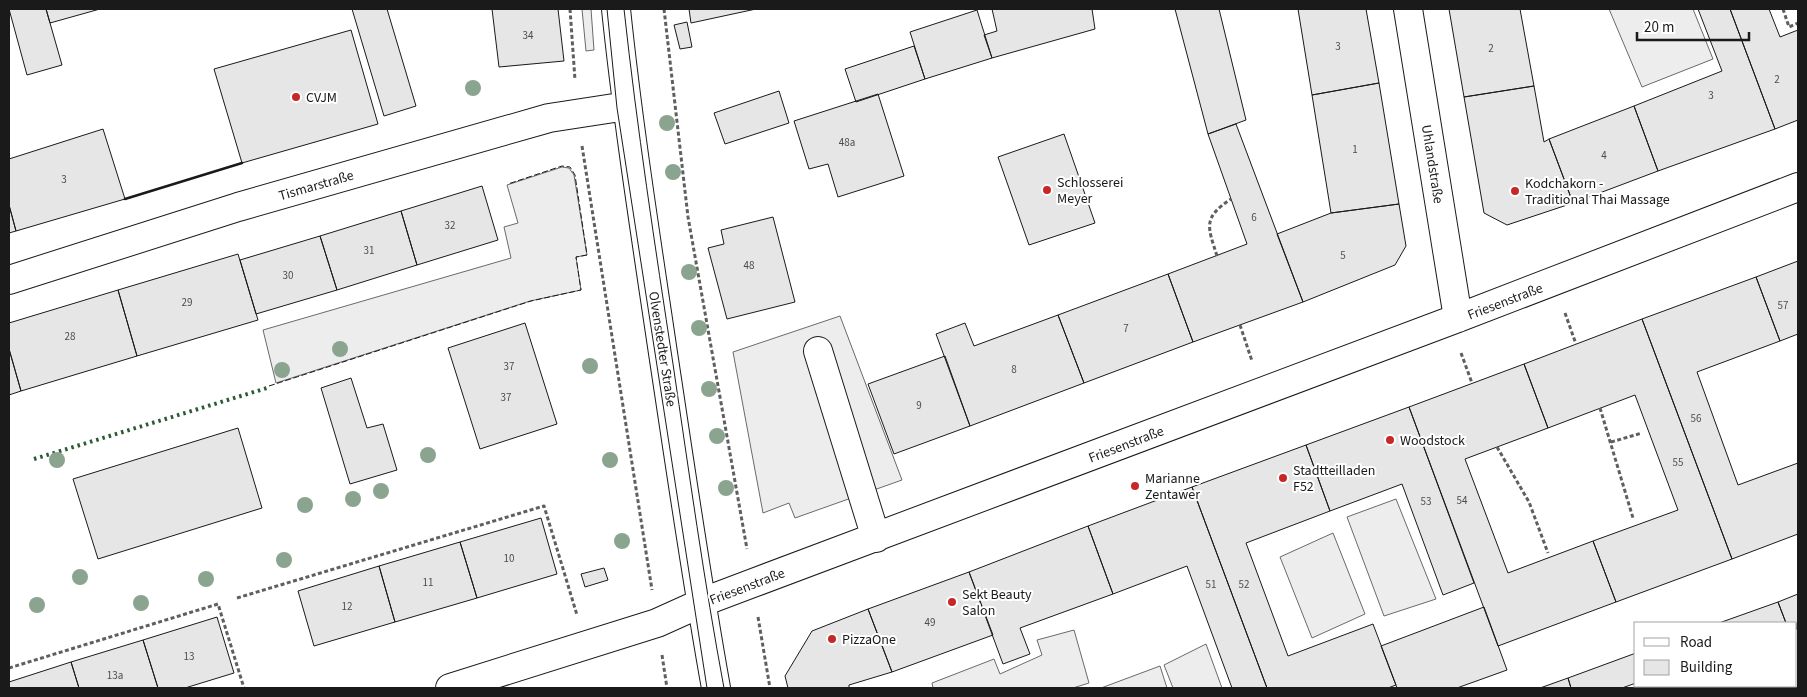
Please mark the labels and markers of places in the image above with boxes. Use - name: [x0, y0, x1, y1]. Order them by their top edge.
- place label: CVJM: [306, 88, 337, 108]
- marker: CVJM: [290, 91, 302, 103]
- place label: Schlosserei Meyer: [1057, 173, 1123, 209]
- place label: Kodchakorn - Traditional Thai Massage: [1525, 174, 1670, 210]
- marker: Schlosserei Meyer: [1041, 184, 1053, 196]
- marker: Kodchakorn - Traditional Thai Massage: [1509, 185, 1521, 197]
- place label: Woodstock: [1400, 431, 1465, 451]
- marker: Woodstock: [1384, 434, 1396, 446]
- place label: Stadtteilladen F52: [1293, 461, 1375, 497]
- place label: Marianne Zentawer: [1145, 469, 1200, 505]
- marker: Stadtteilladen F52: [1277, 472, 1289, 484]
- marker: Marianne Zentawer: [1129, 480, 1141, 492]
- place label: Sekt Beauty Salon: [962, 585, 1032, 621]
- marker: Sekt Beauty Salon: [946, 596, 958, 608]
- place label: PizzaOne: [842, 630, 896, 650]
- marker: PizzaOne: [826, 633, 838, 645]

